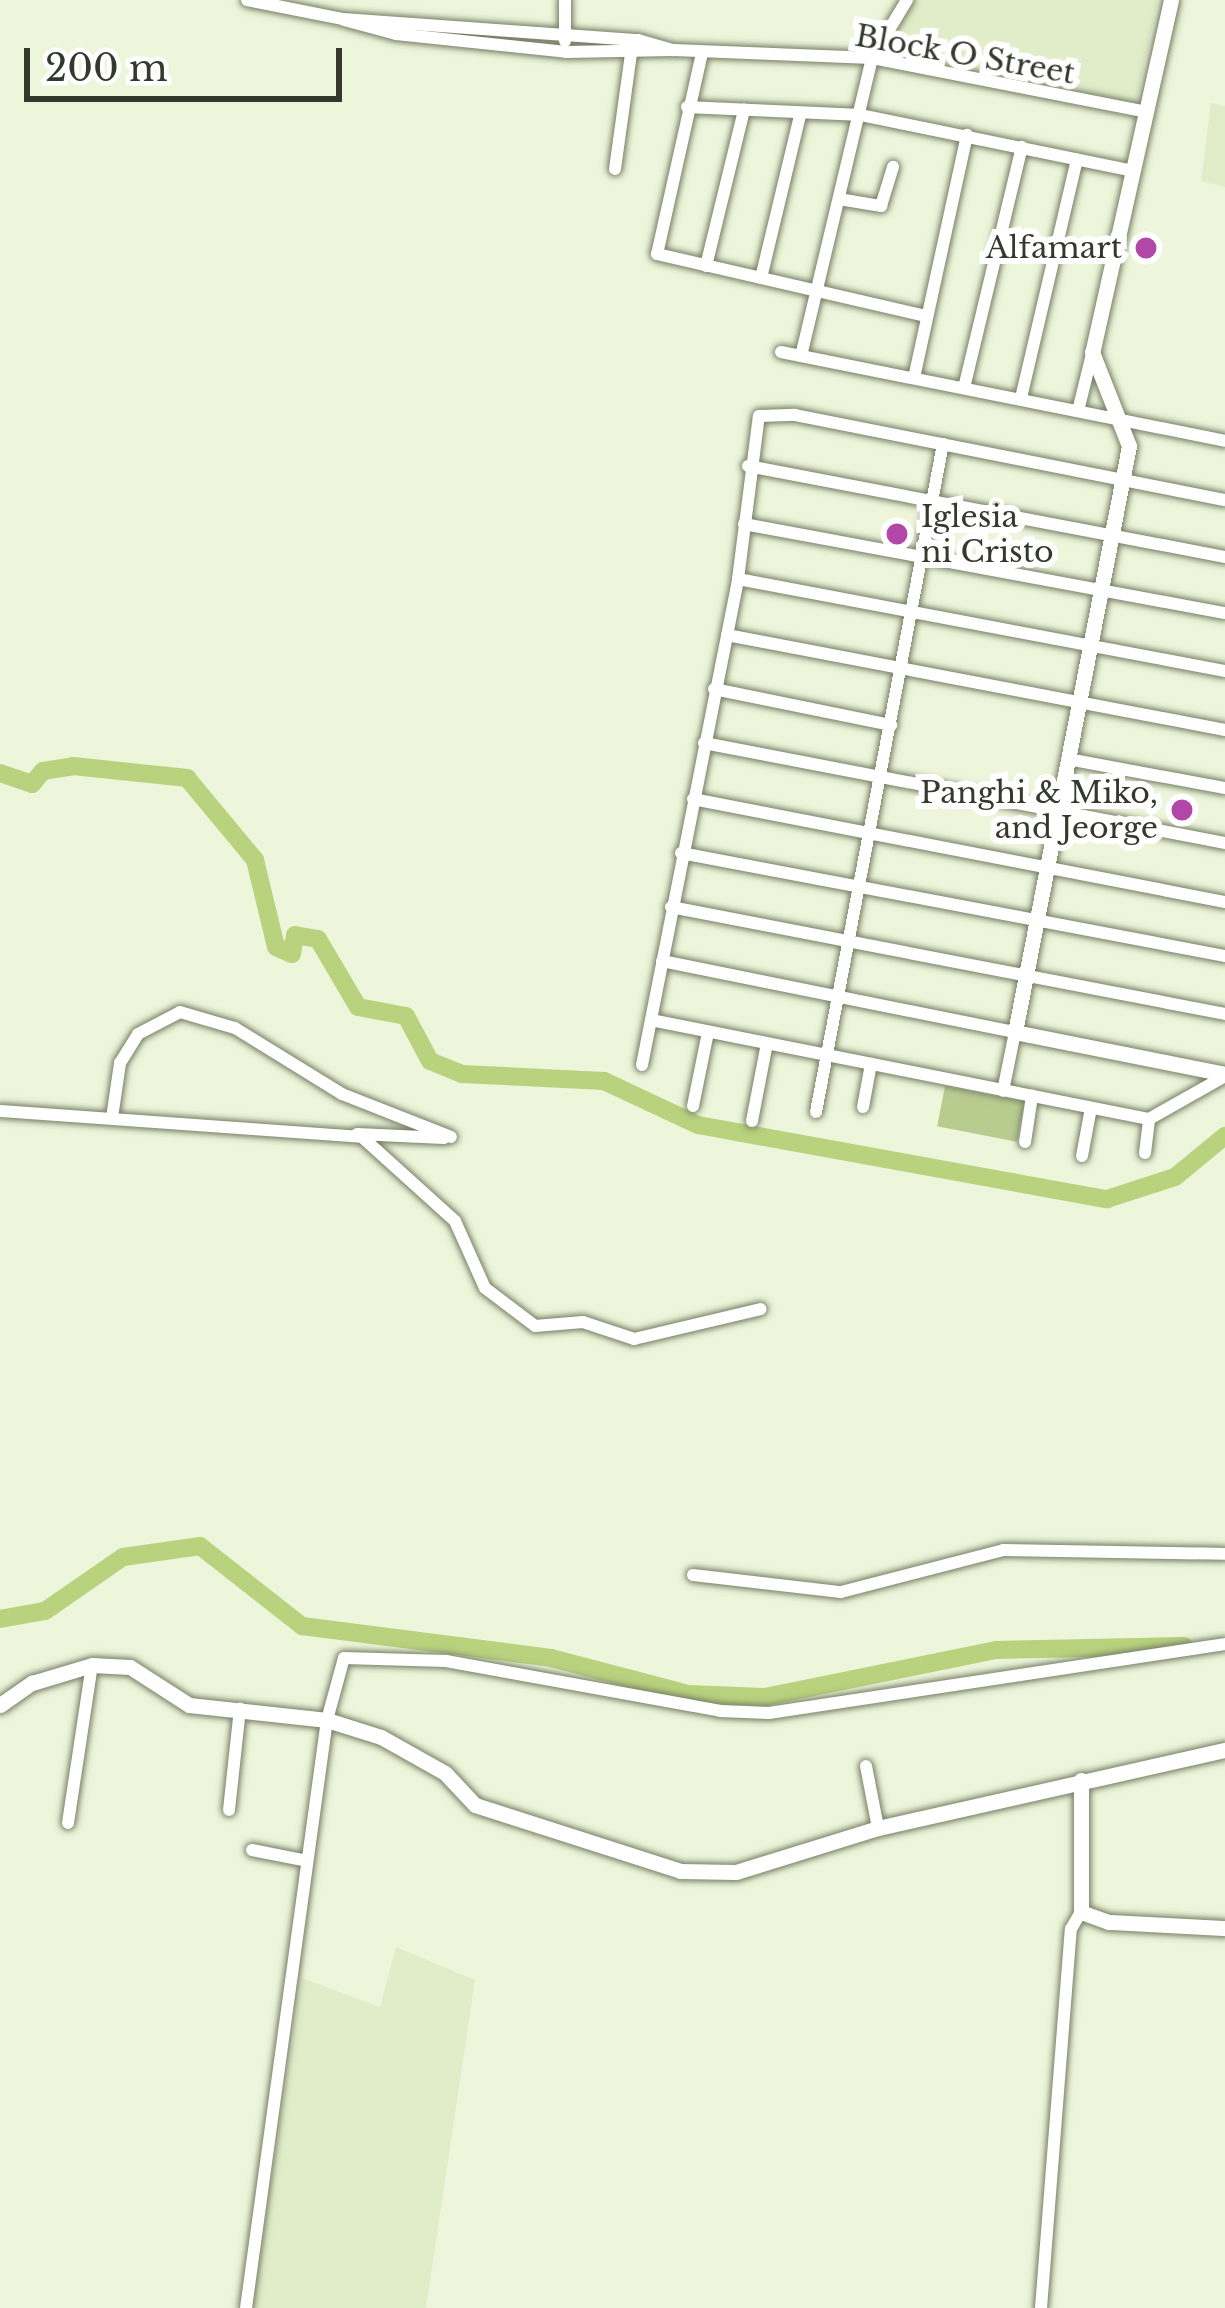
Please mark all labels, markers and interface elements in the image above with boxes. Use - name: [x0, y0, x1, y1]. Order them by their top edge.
- street label: Block O Street: [852, 18, 1078, 92]
- scale bar: [30, 24, 348, 98]
- text: 200 m: [45, 46, 168, 91]
- place label: Alfamart: [986, 230, 1122, 266]
- marker: Alfamart: [1133, 235, 1159, 261]
- place label: Iglesia ni Cristo: [921, 499, 1054, 570]
- marker: Iglesia ni Cristo: [884, 521, 910, 547]
- place label: Panghi & Miko, and Jeorge: [920, 775, 1158, 846]
- marker: Panghi & Miko, and Jeorge: [1169, 797, 1195, 823]

